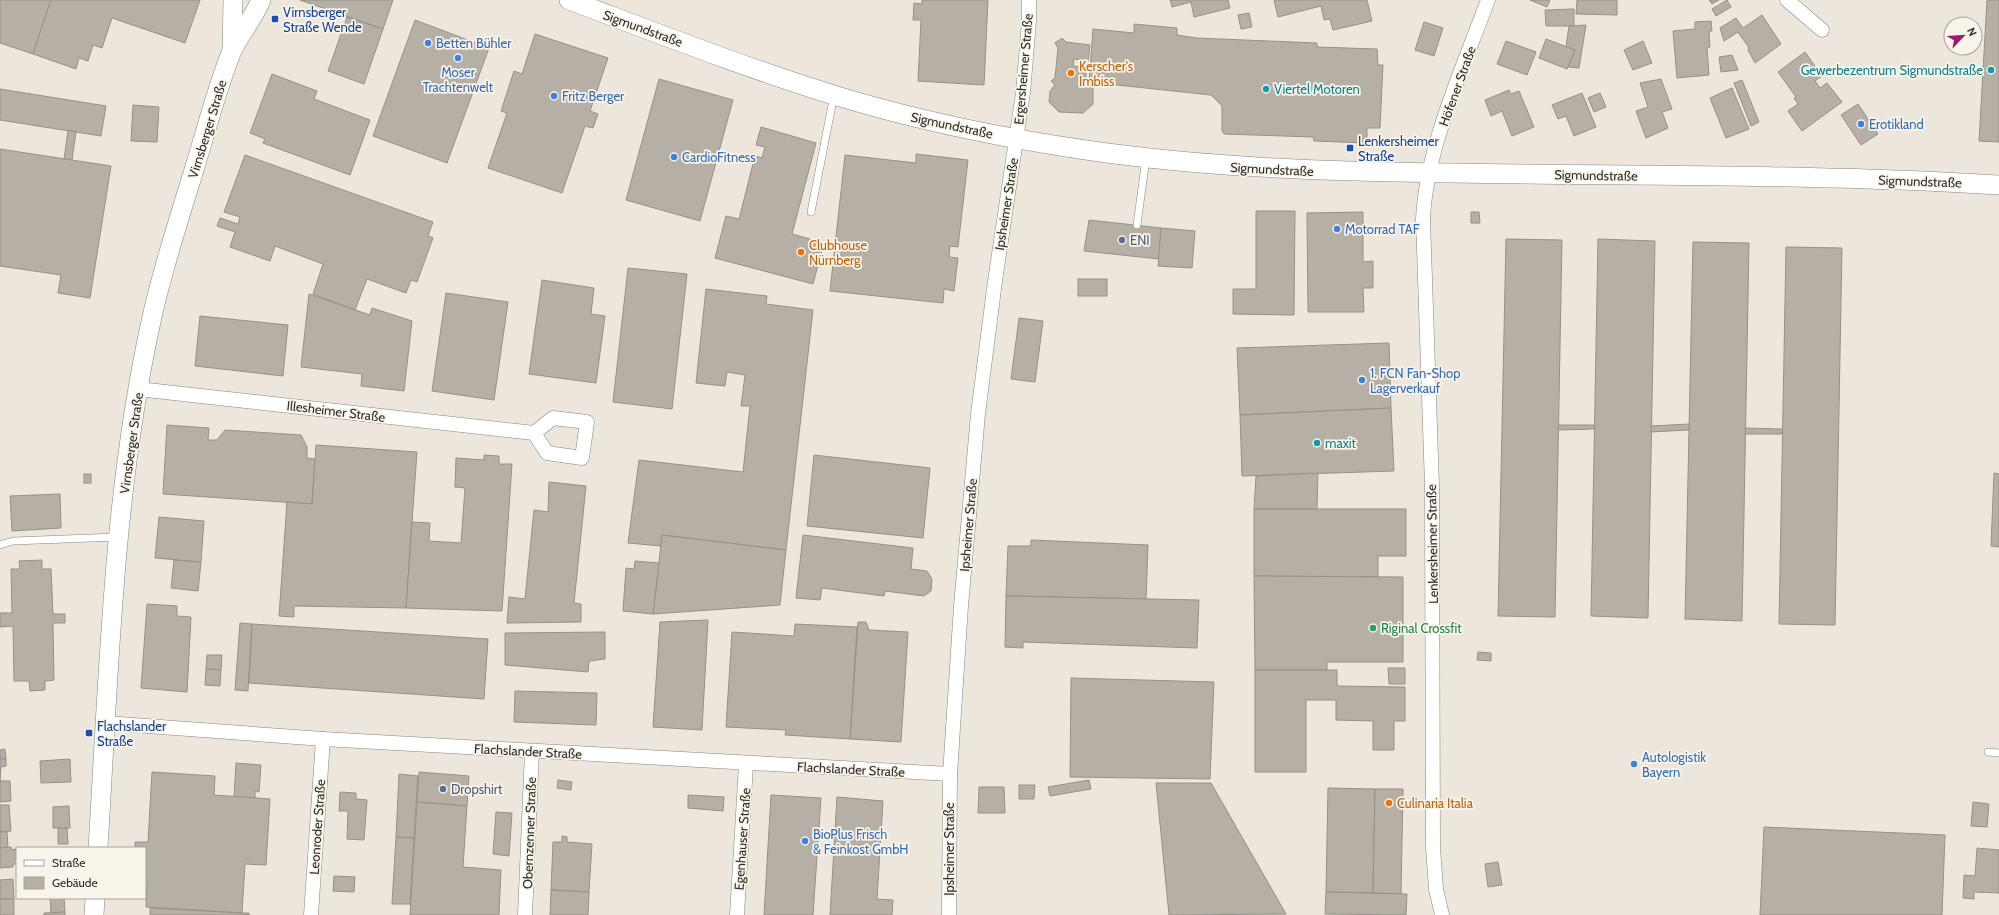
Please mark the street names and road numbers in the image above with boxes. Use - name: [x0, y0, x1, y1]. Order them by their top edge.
- street label: Sigmundstraße: [601, 6, 685, 50]
- street label: Ergersheimer Straße: [1010, 12, 1036, 125]
- street label: Höfener Straße: [1435, 43, 1479, 128]
- street label: Virnsberger Straße: [184, 77, 230, 180]
- street label: Sigmundstraße: [909, 108, 995, 142]
- street label: Ipsheimer Straße: [991, 156, 1021, 251]
- street label: Sigmundstraße: [1230, 159, 1314, 179]
- street label: Sigmundstraße: [1554, 166, 1638, 184]
- street label: Sigmundstraße: [1878, 172, 1962, 190]
- street label: Virnsberger Straße: [116, 391, 146, 495]
- street label: Illesheimer Straße: [286, 397, 386, 425]
- street label: Ipsheimer Straße: [956, 477, 980, 572]
- street label: Lenkersheimer Straße: [1423, 484, 1441, 604]
- street label: Flachslander Straße: [474, 740, 583, 762]
- street label: Flachslander Straße: [797, 758, 906, 780]
- street label: Obernzenner Straße: [519, 776, 539, 889]
- street label: Leonroder Straße: [306, 778, 328, 875]
- street label: Egenhauser Straße: [730, 787, 754, 891]
- street label: Ipsheimer Straße: [941, 802, 957, 896]

